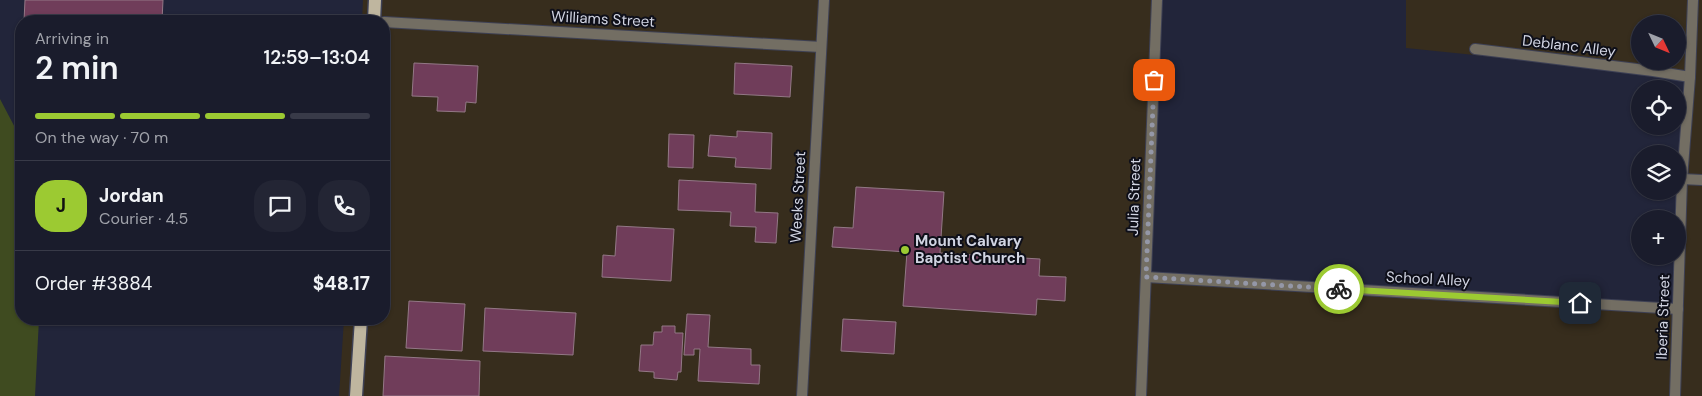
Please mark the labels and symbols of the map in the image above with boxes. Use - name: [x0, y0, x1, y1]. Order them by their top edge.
- street label: Williams Street: [551, 6, 656, 32]
- north arrow: [1631, 15, 1686, 70]
- street label: Deblanc Alley: [1521, 30, 1618, 62]
- pin: [1133, 59, 1175, 101]
- street label: Weeks Street: [786, 150, 810, 243]
- street label: Julia Street: [1123, 158, 1145, 236]
- place label: Mount Calvary Baptist Church: [915, 231, 1025, 268]
- marker: Mount Calvary Baptist Church: [899, 244, 911, 256]
- courier: [1314, 264, 1364, 314]
- street label: School Alley: [1385, 267, 1471, 291]
- street label: Iberia Street: [1652, 274, 1674, 360]
- pin: [1559, 282, 1601, 324]

